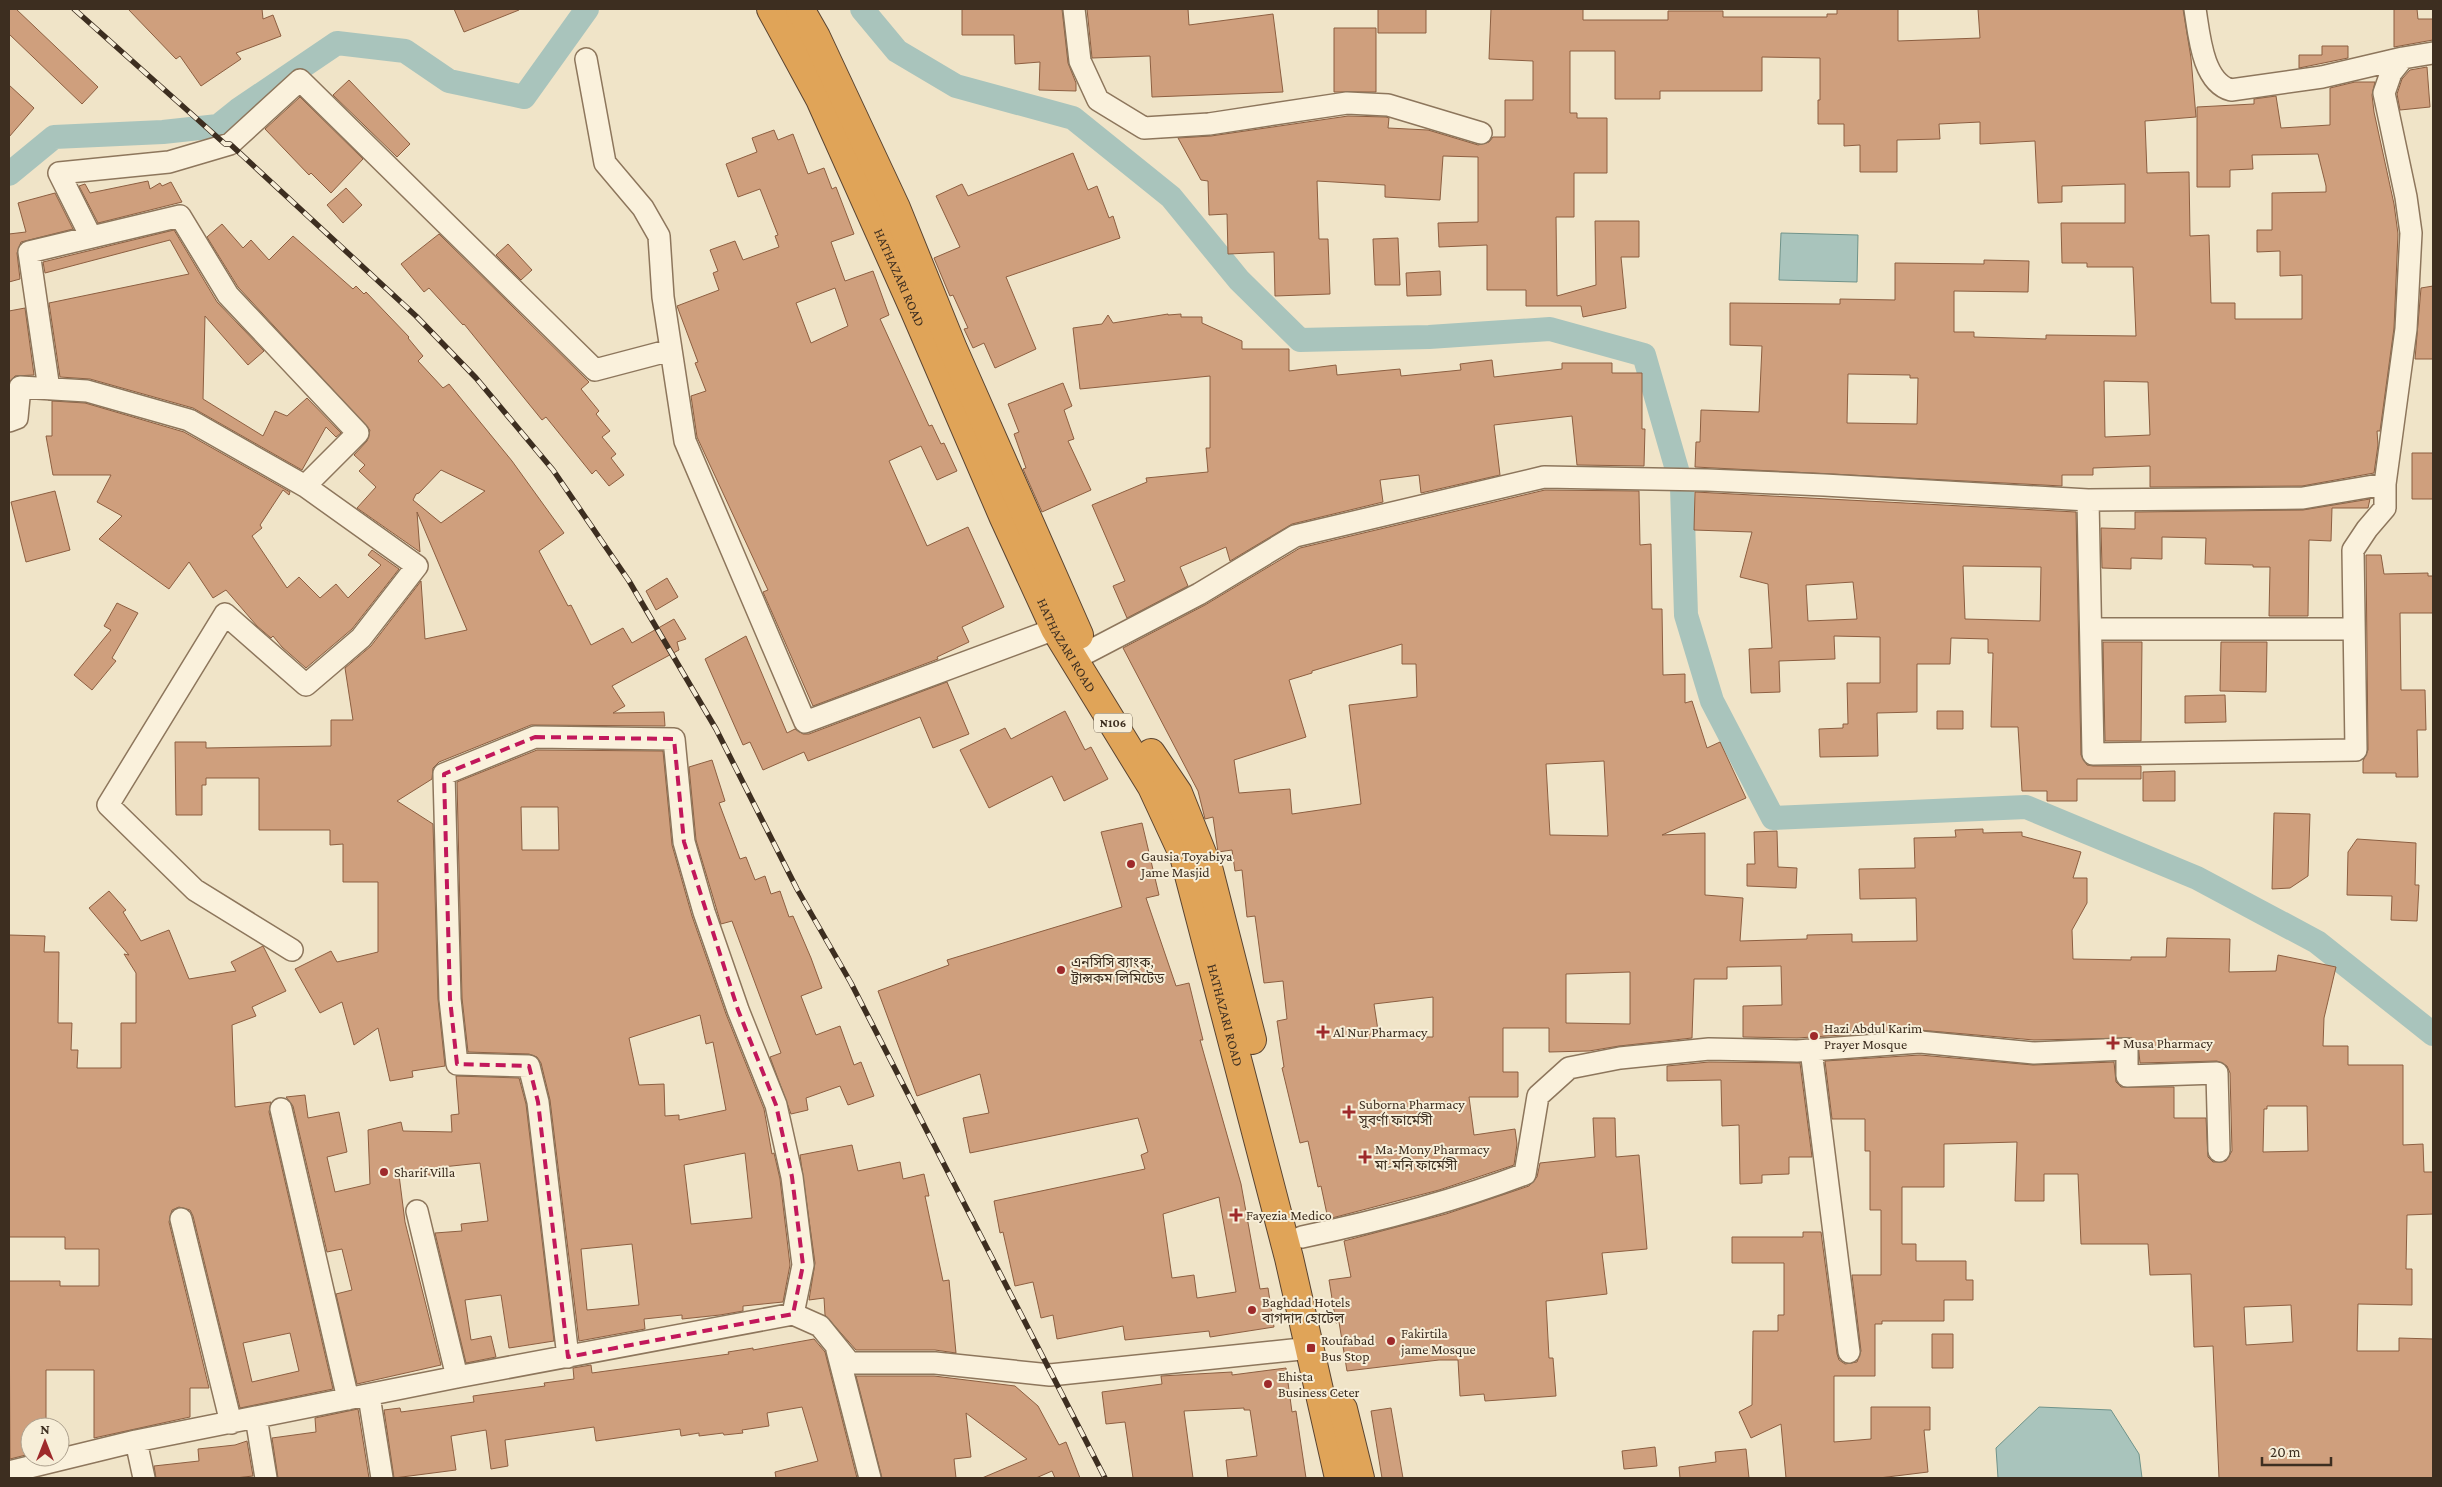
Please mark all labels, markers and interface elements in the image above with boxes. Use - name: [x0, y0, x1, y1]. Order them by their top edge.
- street label: HATHAZARI ROAD: [871, 226, 929, 329]
- street label: HATHAZARI ROAD: [1034, 596, 1100, 695]
- road number: N106: [1094, 714, 1132, 732]
- place label: Gausia Toyabiya Jame Masjid: [1139, 848, 1233, 881]
- marker: Gausia Toyabiya Jame Masjid: [1125, 858, 1137, 870]
- place label: এনসিসি ব্যাংক, ট্রান্সকম লিমিটেড: [1070, 954, 1165, 986]
- street label: HATHAZARI ROAD: [1204, 962, 1247, 1068]
- marker: এনসিসি ব্যাংক, ট্রান্সকম লিমিটেড: [1055, 964, 1067, 976]
- place label: Hazi Abdul Karim Prayer Mosque: [1824, 1020, 1922, 1052]
- place label: Al Nur Pharmacy: [1333, 1024, 1428, 1040]
- marker: Al Nur Pharmacy: [1317, 1026, 1329, 1038]
- marker: Hazi Abdul Karim Prayer Mosque: [1808, 1030, 1820, 1042]
- place label: Musa Pharmacy: [2123, 1035, 2213, 1051]
- marker: Musa Pharmacy: [2107, 1037, 2119, 1049]
- place label: Suborna Pharmacy সুবর্ণা ফার্মেসী: [1358, 1096, 1465, 1129]
- marker: Suborna Pharmacy সুবর্ণা ফার্মেসী: [1343, 1106, 1355, 1118]
- place label: Ma-Mony Pharmacy মা-মনি ফার্মেসী: [1374, 1141, 1490, 1173]
- marker: Ma-Mony Pharmacy মা-মনি ফার্মেসী: [1359, 1151, 1371, 1163]
- place label: Sharif Villa: [394, 1164, 456, 1180]
- marker: Sharif Villa: [378, 1166, 390, 1178]
- place label: Fayezia Medico: [1246, 1207, 1332, 1223]
- marker: Fayezia Medico: [1230, 1209, 1242, 1221]
- place label: Baghdad Hotels বাগদাদ হোটেল: [1261, 1294, 1350, 1326]
- marker: Baghdad Hotels বাগদাদ হোটেল: [1246, 1304, 1258, 1316]
- place label: Fakirtila jame Mosque: [1400, 1325, 1476, 1358]
- place label: Roufabad Bus Stop: [1321, 1332, 1375, 1364]
- marker: Fakirtila jame Mosque: [1385, 1335, 1397, 1347]
- marker: Roufabad Bus Stop: [1305, 1342, 1317, 1354]
- place label: Ehista Business Ceter: [1278, 1368, 1360, 1400]
- marker: Ehista Business Ceter: [1262, 1378, 1274, 1390]
- north arrow: [20, 1417, 70, 1467]
- text: N: [40, 1421, 50, 1437]
- scale bar: [2262, 1434, 2331, 1466]
- text: 20 m: [2270, 1444, 2301, 1460]

